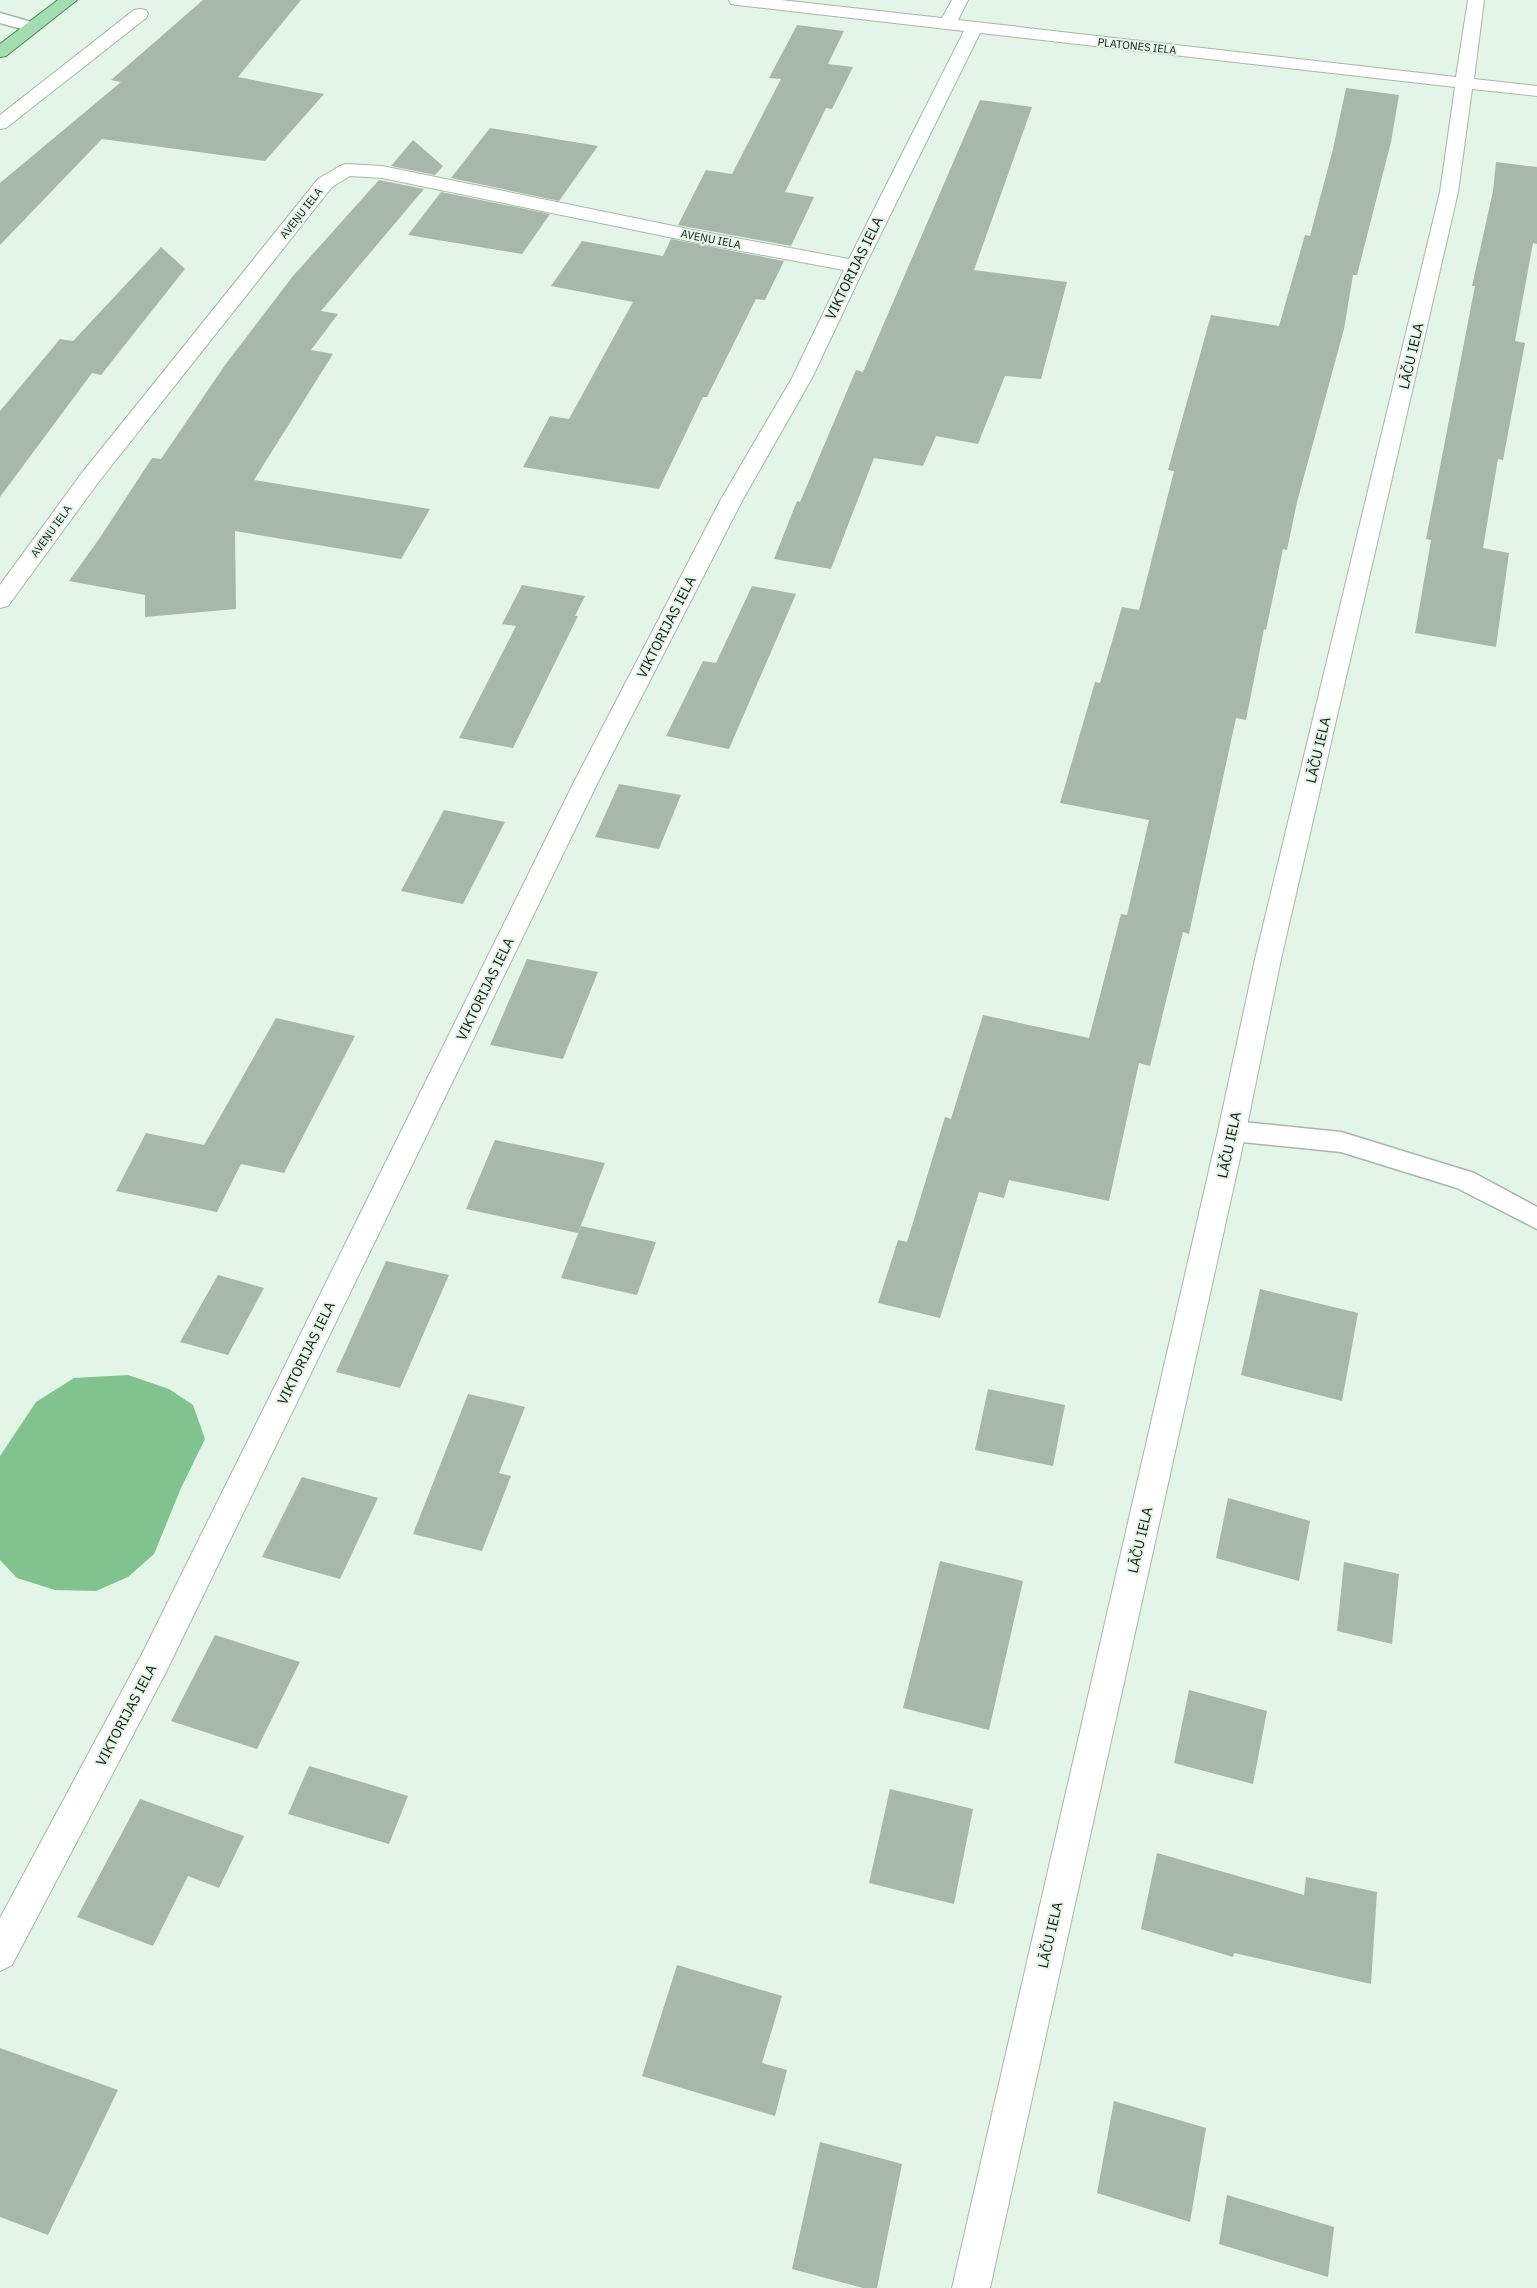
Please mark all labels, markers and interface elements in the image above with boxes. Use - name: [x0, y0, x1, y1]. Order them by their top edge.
- street label: PLATONES IELA: [1097, 35, 1177, 57]
- street label: AVEŅU IELA: [277, 185, 325, 241]
- street label: VIKTORIJAS IELA: [821, 214, 887, 322]
- street label: AVEŅU IELA: [680, 226, 742, 252]
- street label: LĀČU IELA: [1394, 321, 1427, 391]
- street label: AVEŅU IELA: [27, 502, 75, 560]
- street label: VIKTORIJAS IELA: [632, 573, 700, 681]
- street label: LĀČU IELA: [1301, 715, 1334, 785]
- street label: VIKTORIJAS IELA: [452, 935, 518, 1043]
- street label: LĀČU IELA: [1212, 1110, 1245, 1180]
- street label: VIKTORIJAS IELA: [273, 1299, 339, 1407]
- street label: LĀČU IELA: [1123, 1505, 1156, 1575]
- street label: VIKTORIJAS IELA: [92, 1661, 160, 1769]
- street label: LĀČU IELA: [1033, 1900, 1066, 1970]

